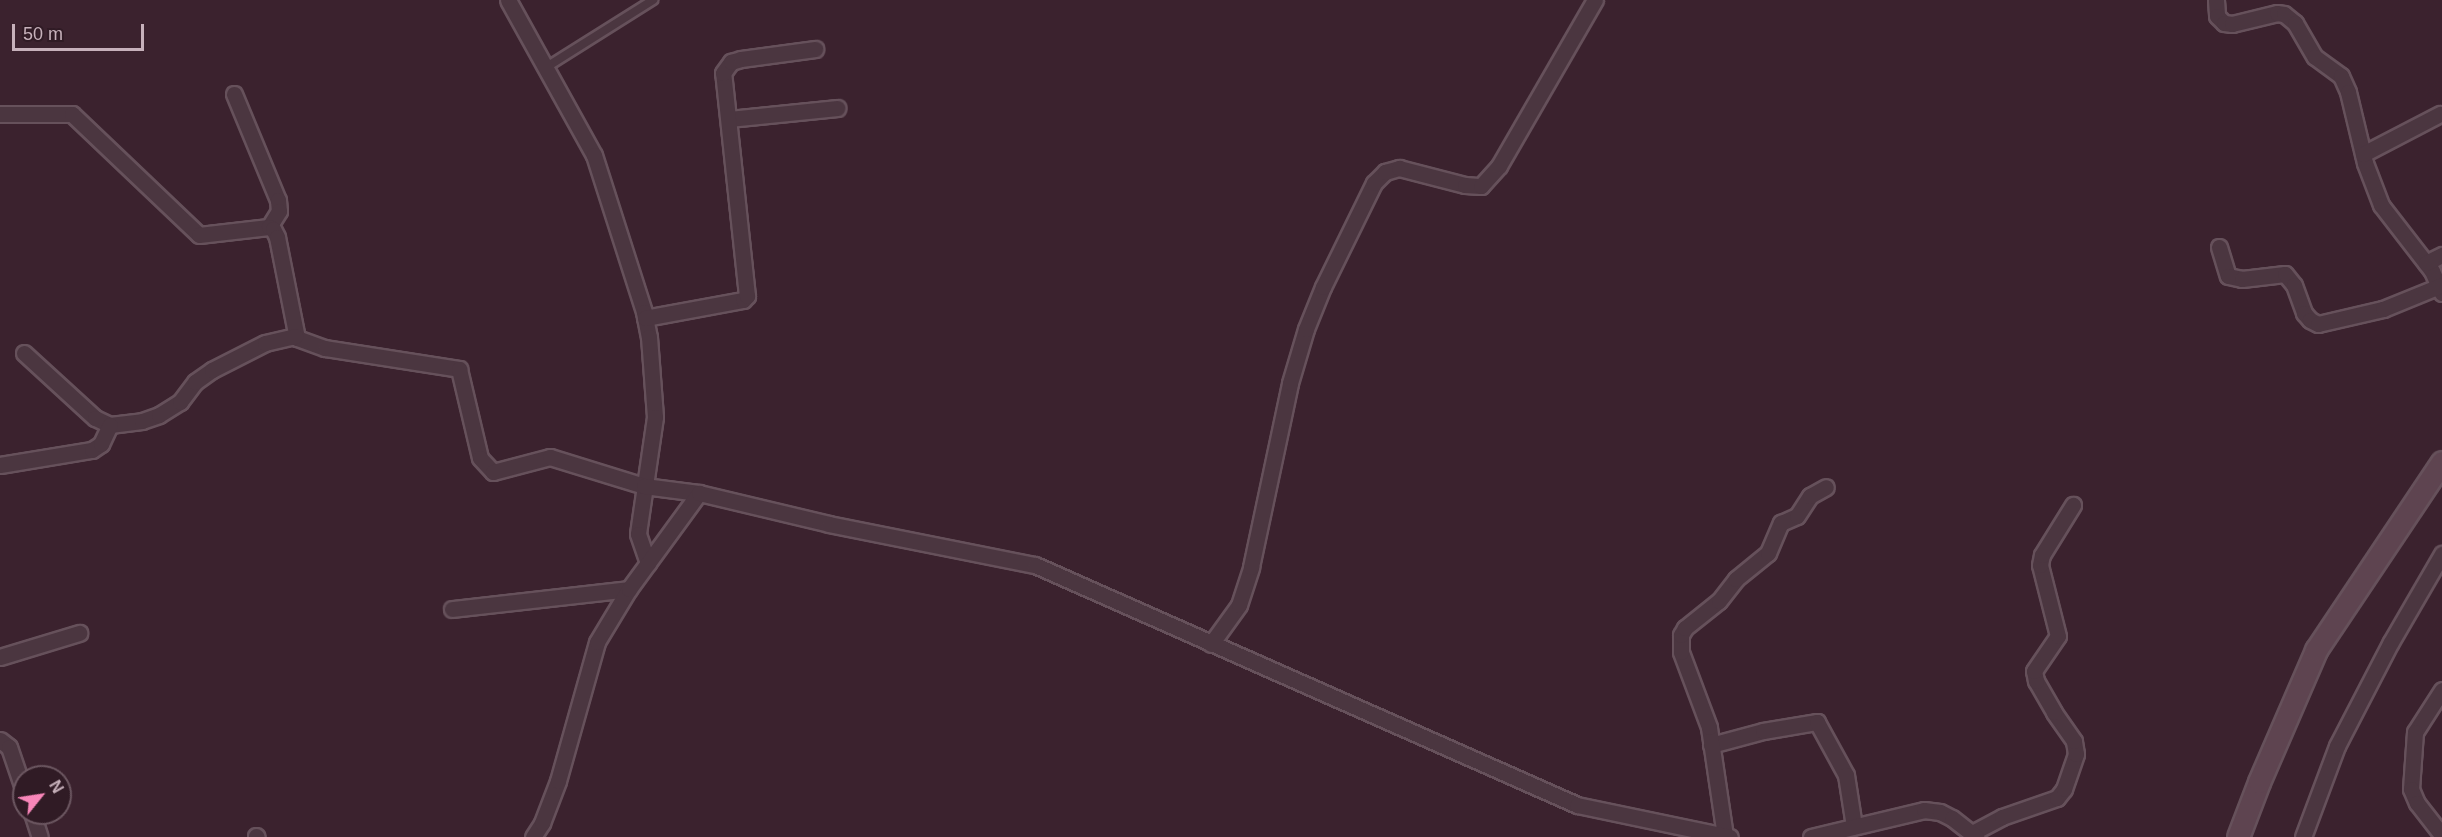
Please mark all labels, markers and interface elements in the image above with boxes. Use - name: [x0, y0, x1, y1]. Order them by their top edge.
- scale bar: [15, 12, 147, 50]
- text: 50 m: [23, 24, 63, 44]
- north arrow: [12, 765, 72, 825]
- text: N: [46, 777, 67, 796]

